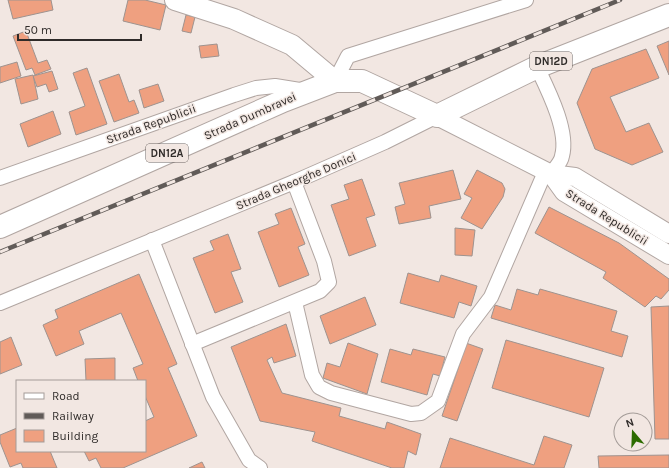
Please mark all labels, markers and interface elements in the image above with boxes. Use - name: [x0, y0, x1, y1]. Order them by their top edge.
- scale bar: [18, 16, 141, 42]
- text: 50 m: [24, 23, 52, 37]
- road number: DN12D: [530, 52, 572, 70]
- street label: Strada Dumbravei: [202, 89, 298, 143]
- street label: Strada Republicii: [104, 101, 198, 147]
- road number: DN12A: [146, 144, 188, 162]
- street label: Strada Gheorghe Donici: [234, 149, 358, 213]
- street label: Strada Republicii: [563, 186, 651, 248]
- legend: [16, 380, 146, 452]
- text: Road: [52, 389, 80, 403]
- text: Railway: [52, 409, 94, 423]
- north arrow: [613, 412, 653, 452]
- text: N: [624, 416, 636, 430]
- text: Building: [52, 429, 99, 443]

